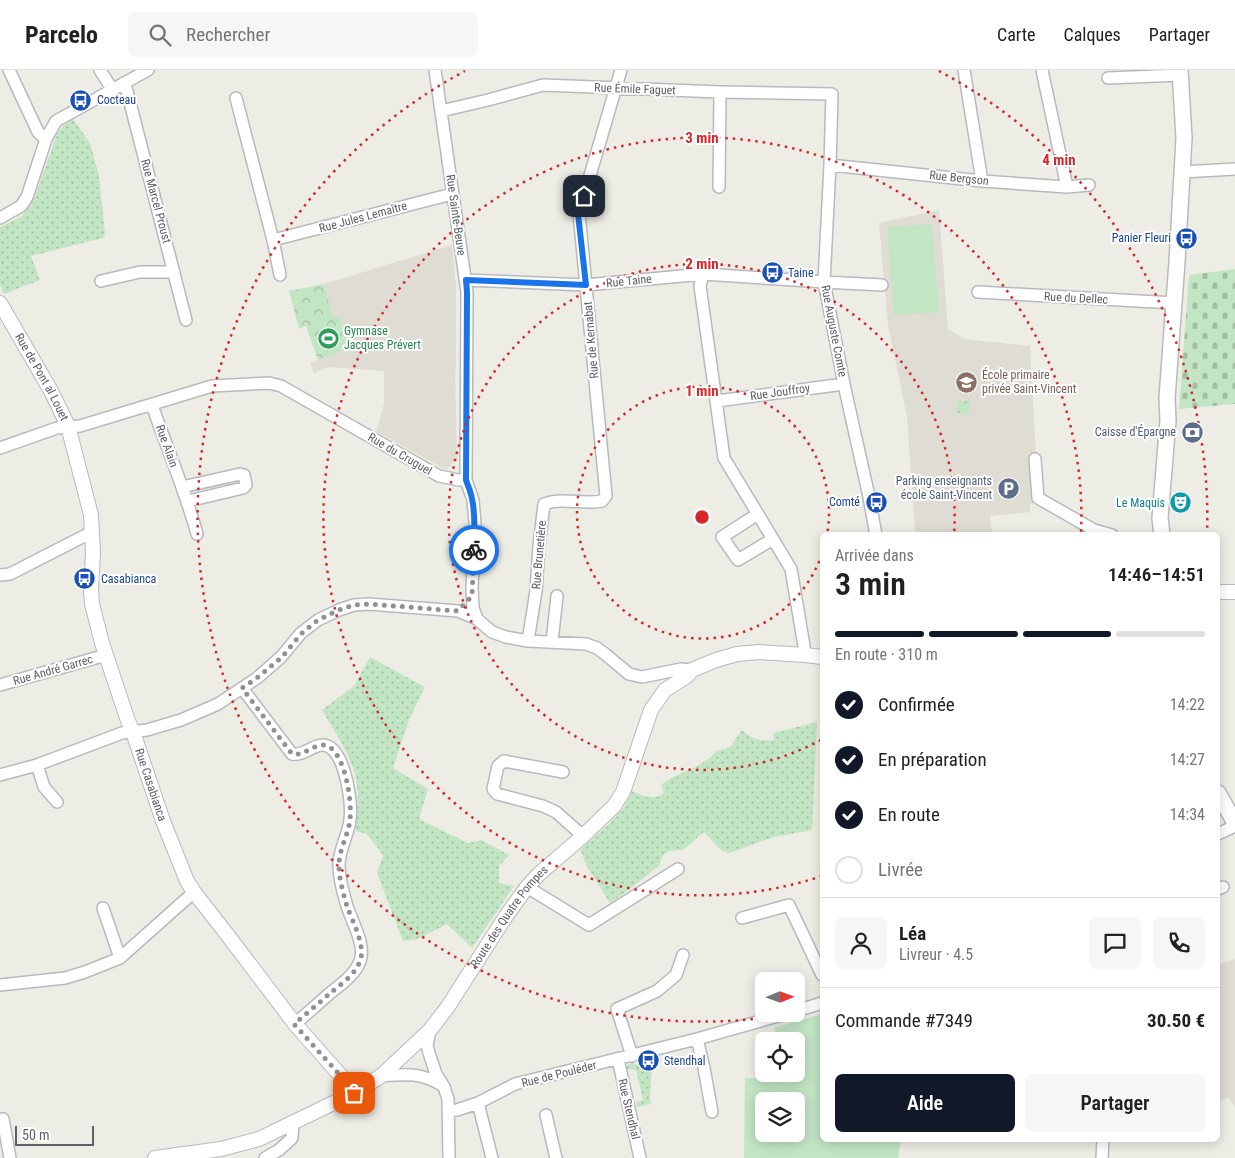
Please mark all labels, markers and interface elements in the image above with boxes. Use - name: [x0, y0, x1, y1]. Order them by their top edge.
- search box: [128, 12, 478, 57]
- text: Parcelo: [25, 21, 98, 49]
- icon: search: [146, 21, 174, 49]
- text: Rechercher: [186, 23, 270, 46]
- text: Carte: [997, 24, 1036, 45]
- text: Calques: [1064, 24, 1121, 45]
- text: Partager: [1149, 24, 1210, 45]
- street label: Rue Émile Faguet: [594, 80, 677, 97]
- bus stop icon: Cocteau: [69, 88, 93, 112]
- place label: Cocteau: [97, 93, 136, 107]
- text: 3 min: [685, 129, 719, 147]
- text: 4 min: [1042, 151, 1076, 169]
- street label: Rue Marcel Proust: [138, 157, 174, 245]
- street label: Rue Bergson: [929, 168, 990, 188]
- street label: Rue Sainte-Beuve: [443, 173, 469, 257]
- pin: [563, 175, 605, 217]
- icon: home: [570, 182, 598, 210]
- street label: Rue Jules Lemaître: [318, 198, 409, 235]
- bus stop icon: Panier Fleuri: [1175, 226, 1199, 250]
- place label: Panier Fleuri: [1112, 231, 1171, 245]
- text: 2 min: [685, 255, 719, 273]
- bus stop icon: Taine: [760, 261, 784, 285]
- place label: Taine: [788, 266, 814, 280]
- street label: Rue Taine: [605, 272, 653, 290]
- street label: Rue Auguste Comte: [818, 284, 850, 379]
- street label: Rue du Dellec: [1044, 289, 1109, 307]
- street label: Rue de Kernabat: [581, 300, 601, 379]
- place label: Gymnase Jacques Prévert: [344, 324, 421, 352]
- sports icon: Gymnase Jacques Prévert: [316, 326, 340, 350]
- street label: Rue de Pont al Louet: [12, 331, 72, 423]
- place label: École primaire privée Saint-Vincent: [982, 367, 1077, 396]
- school or university icon: École primaire privée Saint-Vincent: [954, 370, 978, 394]
- street label: Rue Jouffroy: [749, 381, 811, 403]
- text: 1 min: [685, 382, 719, 400]
- bank icon: Caisse d'Épargne: [1180, 420, 1204, 444]
- street label: Rue Alain: [153, 423, 181, 469]
- place label: Caisse d'Épargne: [1095, 424, 1176, 439]
- street label: Rue du Cruguel: [366, 430, 434, 478]
- place label: Parking enseignants école Saint-Vincent: [896, 474, 992, 502]
- parking icon: Parking enseignants école Saint-Vincent: [996, 476, 1020, 500]
- bus stop icon: Comté: [864, 490, 888, 514]
- theatre icon: Le Maquis: [1169, 491, 1193, 515]
- place label: Comté: [829, 495, 860, 509]
- place label: Le Maquis: [1116, 496, 1165, 510]
- centre of rings: [693, 508, 711, 526]
- street label: Rue Brunetière: [529, 520, 549, 590]
- courier: [449, 525, 499, 575]
- icon: bike: [460, 536, 488, 564]
- text: Arrivée dans: [835, 546, 914, 565]
- text: 14:46–14:51: [1108, 563, 1205, 586]
- text: 3 min: [835, 565, 906, 603]
- bus stop icon: Casabianca: [73, 567, 97, 591]
- place label: Casabianca: [101, 572, 157, 586]
- text: En route · 310 m: [835, 645, 938, 664]
- street label: Rue André Garrec: [11, 652, 95, 688]
- icon: check: [835, 691, 863, 719]
- text: Confirmée: [878, 693, 955, 716]
- text: 14:22: [1170, 695, 1205, 714]
- icon: check: [835, 746, 863, 774]
- street label: Rue Casabianca: [132, 747, 170, 823]
- text: En préparation: [878, 748, 987, 771]
- text: 14:27: [1170, 750, 1205, 769]
- icon: check: [835, 801, 863, 829]
- text: En route: [878, 803, 940, 826]
- text: 14:34: [1170, 805, 1205, 824]
- text: Livrée: [878, 858, 923, 881]
- street label: Route des Quatre Pompes: [468, 863, 551, 970]
- button: person: [835, 917, 887, 969]
- button: chat: [1089, 917, 1141, 969]
- button: phone: [1153, 917, 1205, 969]
- text: Léa: [899, 922, 926, 945]
- text: Livreur · 4.5: [899, 945, 973, 964]
- north arrow: [755, 972, 805, 1022]
- map controls: [755, 972, 805, 1142]
- text: Commande #7349: [835, 1009, 973, 1032]
- text: 30.50 €: [1147, 1009, 1205, 1032]
- button: locate: [755, 1032, 805, 1082]
- bus stop icon: Stendhal: [636, 1049, 660, 1073]
- place label: Stendhal: [664, 1054, 705, 1068]
- street label: Rue de Pouléder: [520, 1058, 598, 1090]
- pin: [333, 1072, 375, 1114]
- button: Aide: [835, 1074, 1015, 1132]
- button: Partager: [1025, 1074, 1205, 1132]
- street label: Rue Stendhal: [615, 1077, 643, 1141]
- icon: bag: [340, 1079, 368, 1107]
- button: layers: [755, 1092, 805, 1142]
- scale bar: [15, 1123, 94, 1146]
- text: 50 m: [22, 1127, 50, 1143]

